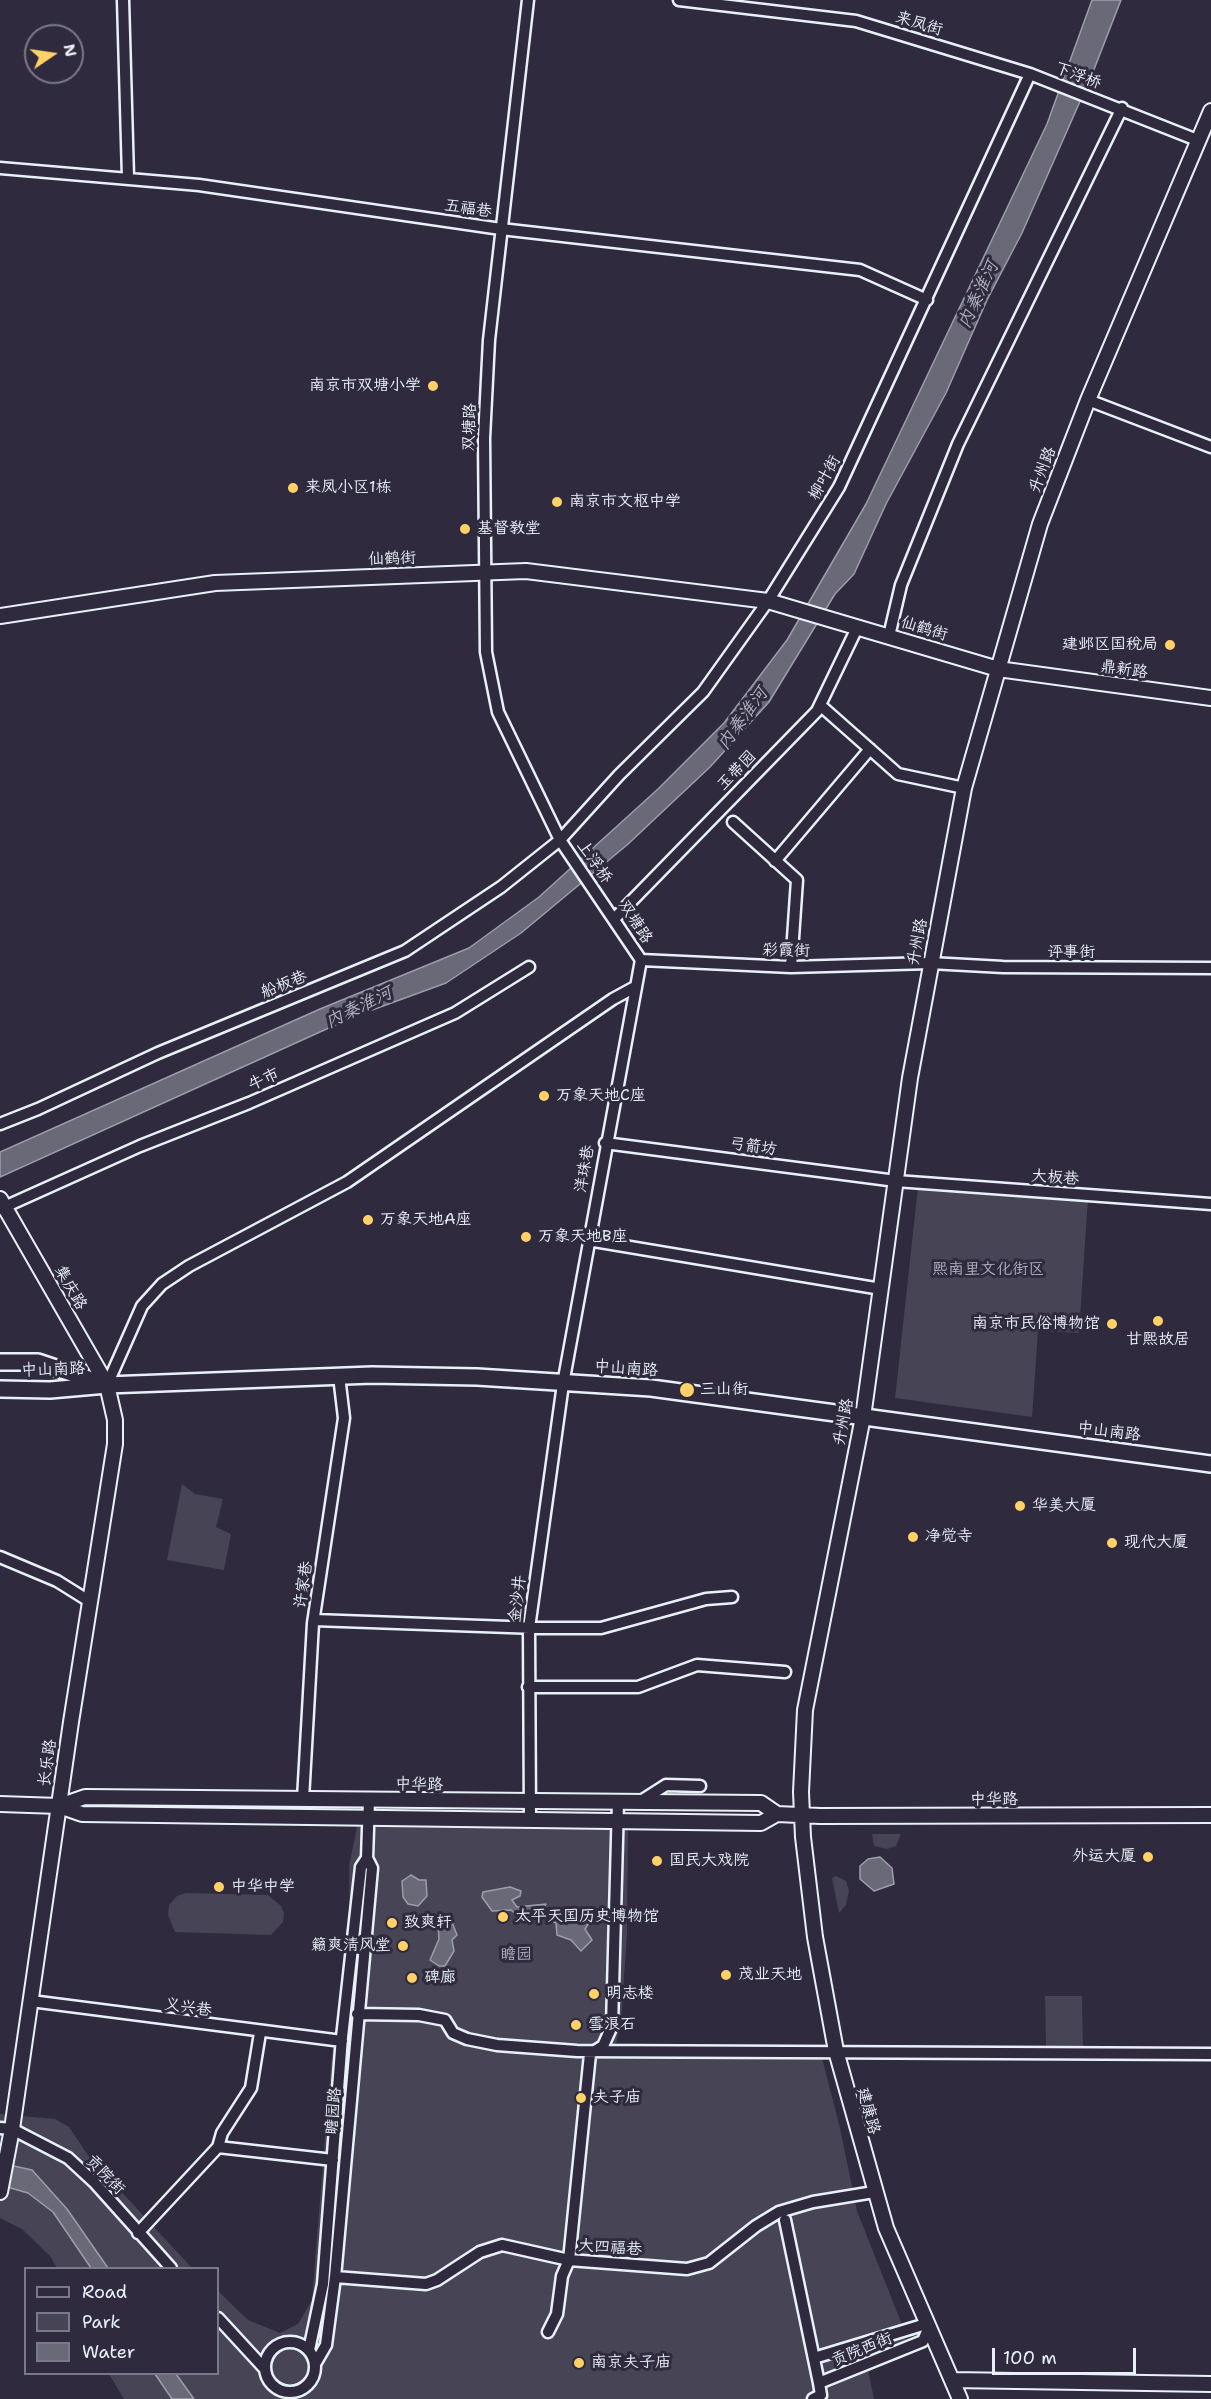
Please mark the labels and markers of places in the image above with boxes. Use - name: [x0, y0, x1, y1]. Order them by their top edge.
- place label: 南京市双塘小学: [309, 376, 421, 396]
- marker: 南京市双塘小学: [426, 379, 440, 393]
- place label: 来凤小区1栋: [305, 478, 392, 498]
- marker: 来凤小区1栋: [286, 481, 300, 495]
- place label: 南京市文枢中学: [569, 492, 681, 512]
- marker: 南京市文枢中学: [550, 495, 564, 509]
- place label: 基督教堂: [477, 519, 541, 539]
- marker: 基督教堂: [458, 522, 472, 536]
- place label: 建邺区国税局: [1062, 635, 1158, 655]
- marker: 建邺区国税局: [1163, 638, 1177, 652]
- place label: 万象天地C座: [556, 1086, 646, 1106]
- marker: 万象天地C座: [537, 1089, 551, 1103]
- place label: 万象天地A座: [380, 1210, 472, 1230]
- marker: 万象天地A座: [361, 1213, 375, 1227]
- place label: 万象天地B座: [538, 1227, 627, 1247]
- marker: 万象天地B座: [519, 1230, 533, 1244]
- place label: 南京市民俗博物馆: [972, 1314, 1100, 1334]
- marker: 甘熙故居: [1151, 1314, 1165, 1328]
- marker: 南京市民俗博物馆: [1105, 1317, 1119, 1331]
- place label: 甘熙故居: [1126, 1330, 1190, 1350]
- place label: 三山街: [700, 1380, 748, 1400]
- marker: 三山街: [678, 1381, 696, 1399]
- place label: 华美大厦: [1032, 1496, 1096, 1516]
- marker: 华美大厦: [1013, 1499, 1027, 1513]
- place label: 净觉寺: [925, 1527, 973, 1547]
- marker: 净觉寺: [906, 1530, 920, 1544]
- place label: 现代大厦: [1124, 1533, 1188, 1553]
- marker: 现代大厦: [1105, 1536, 1119, 1550]
- place label: 外运大厦: [1072, 1847, 1136, 1867]
- marker: 外运大厦: [1141, 1850, 1155, 1864]
- place label: 国民大戏院: [669, 1851, 749, 1871]
- marker: 国民大戏院: [650, 1854, 664, 1868]
- place label: 中华中学: [231, 1877, 295, 1897]
- marker: 中华中学: [212, 1880, 226, 1894]
- place label: 太平天国历史博物馆: [515, 1907, 659, 1927]
- marker: 太平天国历史博物馆: [496, 1910, 510, 1924]
- place label: 致爽轩: [404, 1913, 452, 1933]
- marker: 致爽轩: [385, 1916, 399, 1930]
- place label: 籁爽清风堂: [311, 1936, 391, 1956]
- marker: 籁爽清风堂: [396, 1939, 410, 1953]
- place label: 茂业天地: [738, 1965, 802, 1985]
- place label: 碑廊: [424, 1968, 456, 1988]
- marker: 茂业天地: [719, 1968, 733, 1982]
- marker: 碑廊: [405, 1971, 419, 1985]
- place label: 明志楼: [606, 1984, 654, 2004]
- marker: 明志楼: [587, 1987, 601, 2001]
- place label: 雪浪石: [588, 2015, 636, 2035]
- marker: 雪浪石: [569, 2018, 583, 2032]
- place label: 夫子庙: [593, 2088, 641, 2108]
- marker: 夫子庙: [574, 2091, 588, 2105]
- place label: 南京夫子庙: [591, 2353, 671, 2373]
- marker: 南京夫子庙: [572, 2356, 586, 2370]

